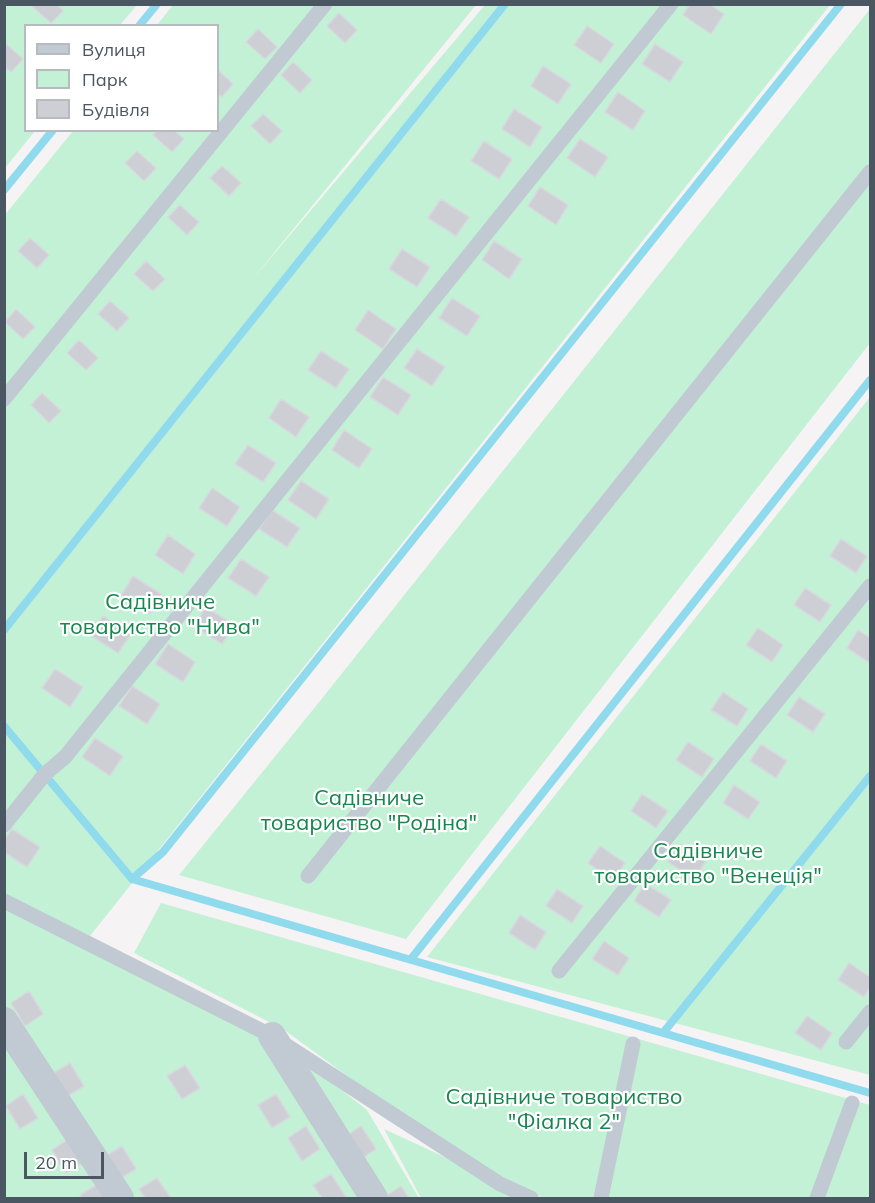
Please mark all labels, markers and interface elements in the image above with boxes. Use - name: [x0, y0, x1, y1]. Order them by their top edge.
- legend: [24, 24, 219, 132]
- text: Вулиця: [82, 38, 146, 61]
- text: Парк: [82, 68, 127, 91]
- text: Будівля: [82, 98, 150, 121]
- park label: Садівниче товариство "Нива": [60, 589, 260, 640]
- park label: Садівниче товариство "Родіна": [261, 785, 477, 836]
- park label: Садівниче товариство "Венеція": [594, 838, 822, 890]
- park label: Садівниче товариство "Фіалка 2": [445, 1084, 683, 1136]
- scale bar: [27, 1140, 106, 1178]
- text: 20 m: [35, 1151, 77, 1174]

